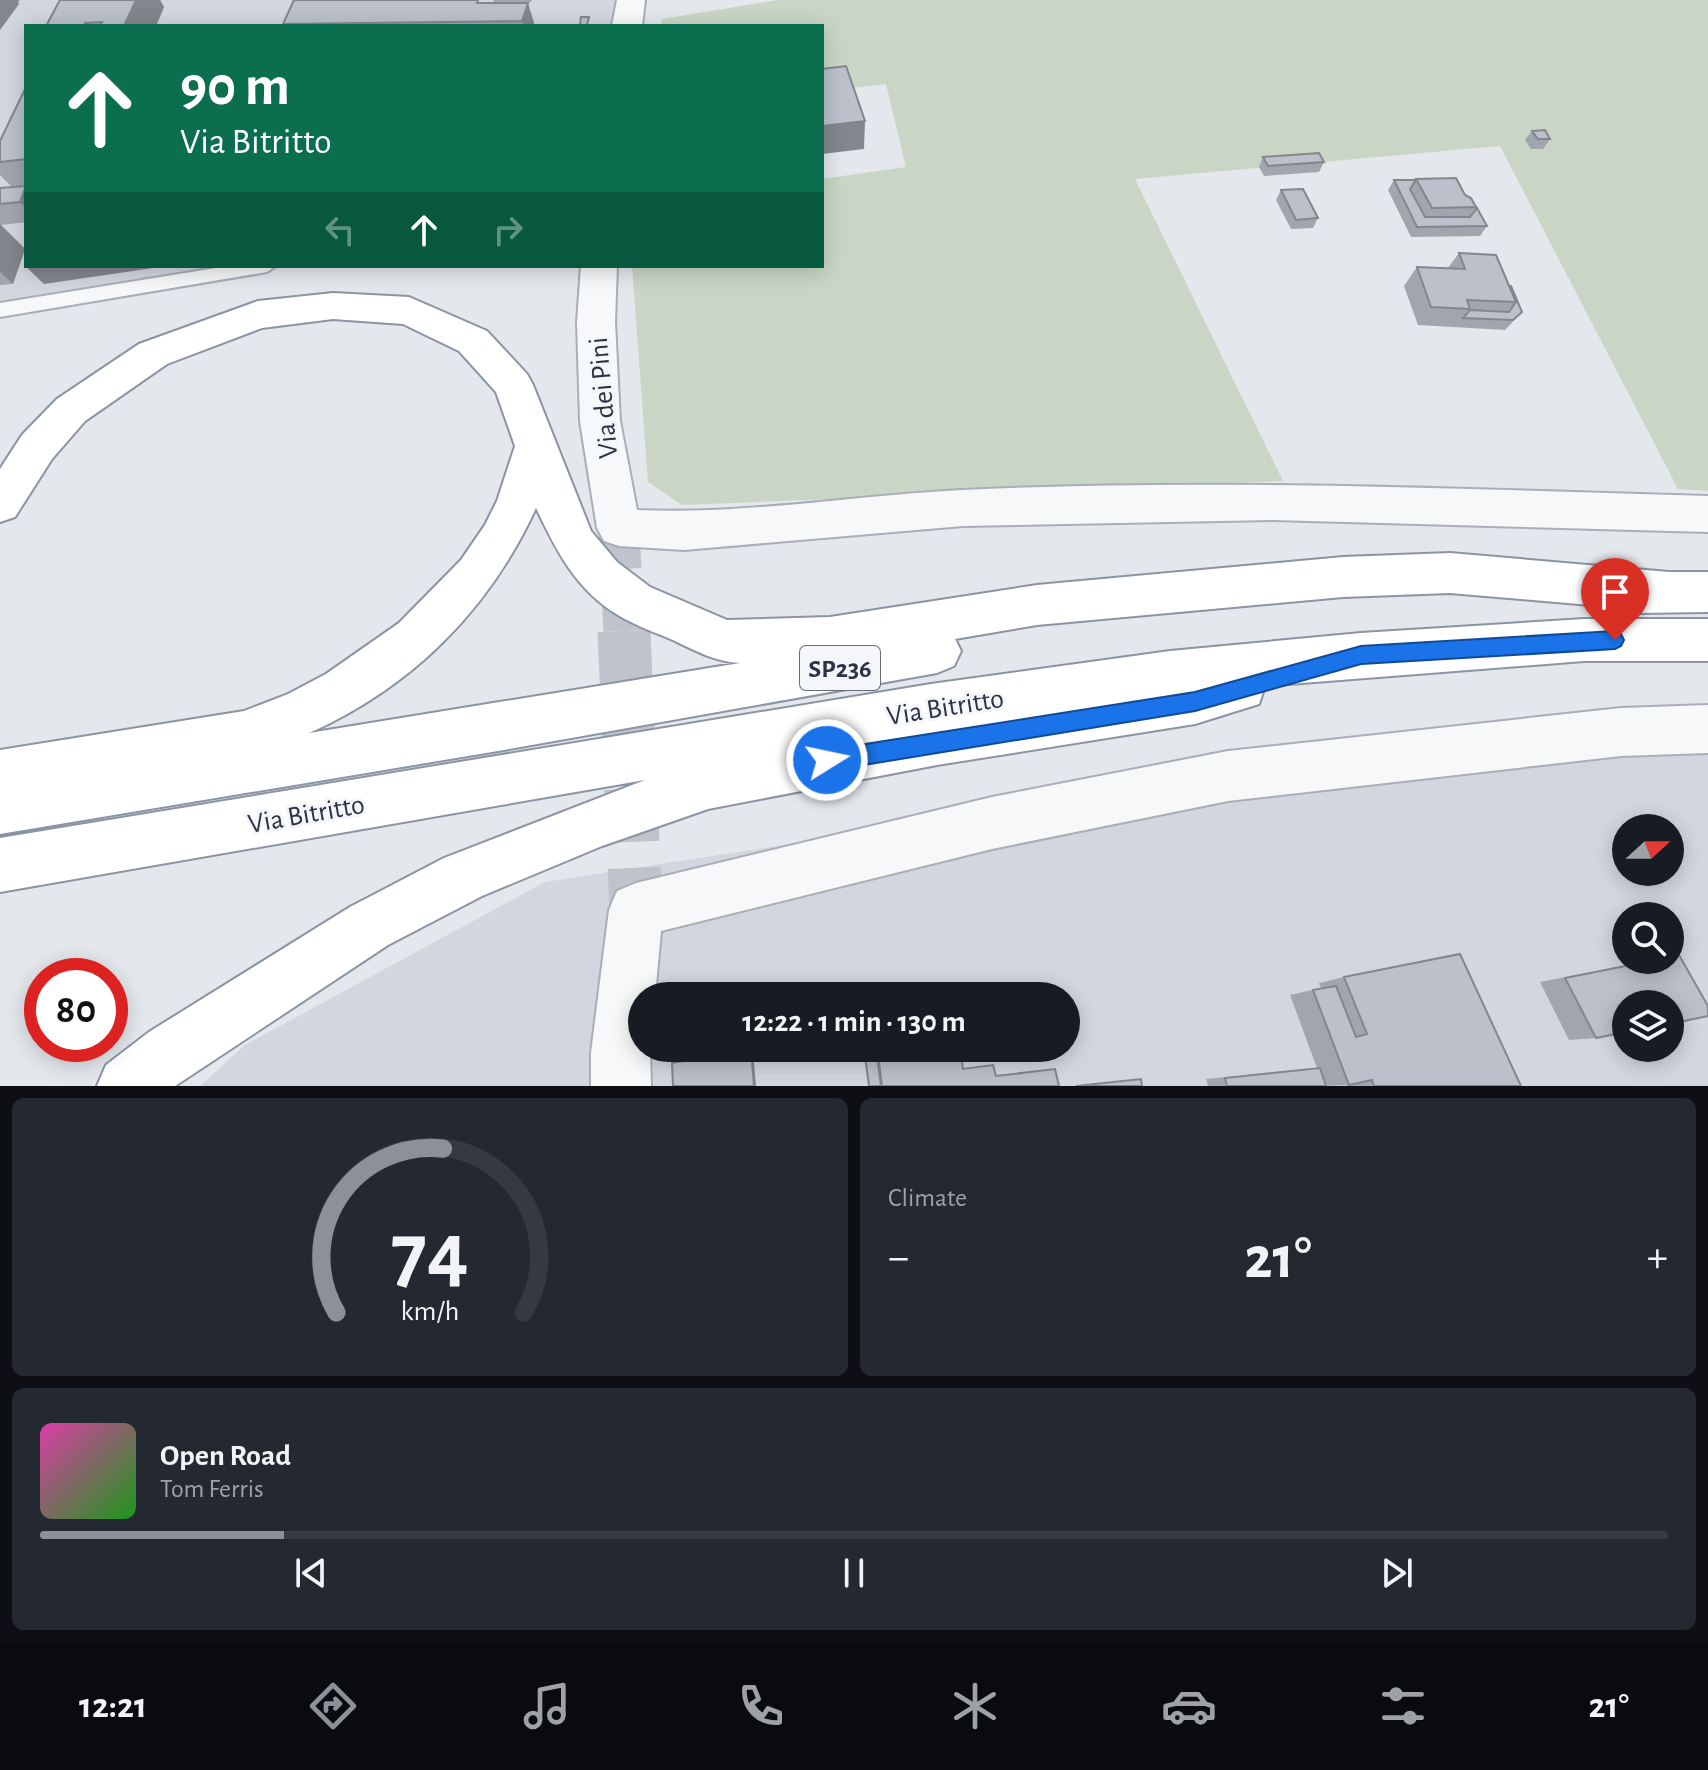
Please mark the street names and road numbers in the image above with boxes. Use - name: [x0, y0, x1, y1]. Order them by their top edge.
- street label: Via dei Pini: [585, 336, 623, 460]
- road number: SP236: [800, 646, 880, 690]
- street label: Via Bitritto: [885, 685, 1006, 731]
- street label: Via Bitritto: [246, 791, 367, 839]

